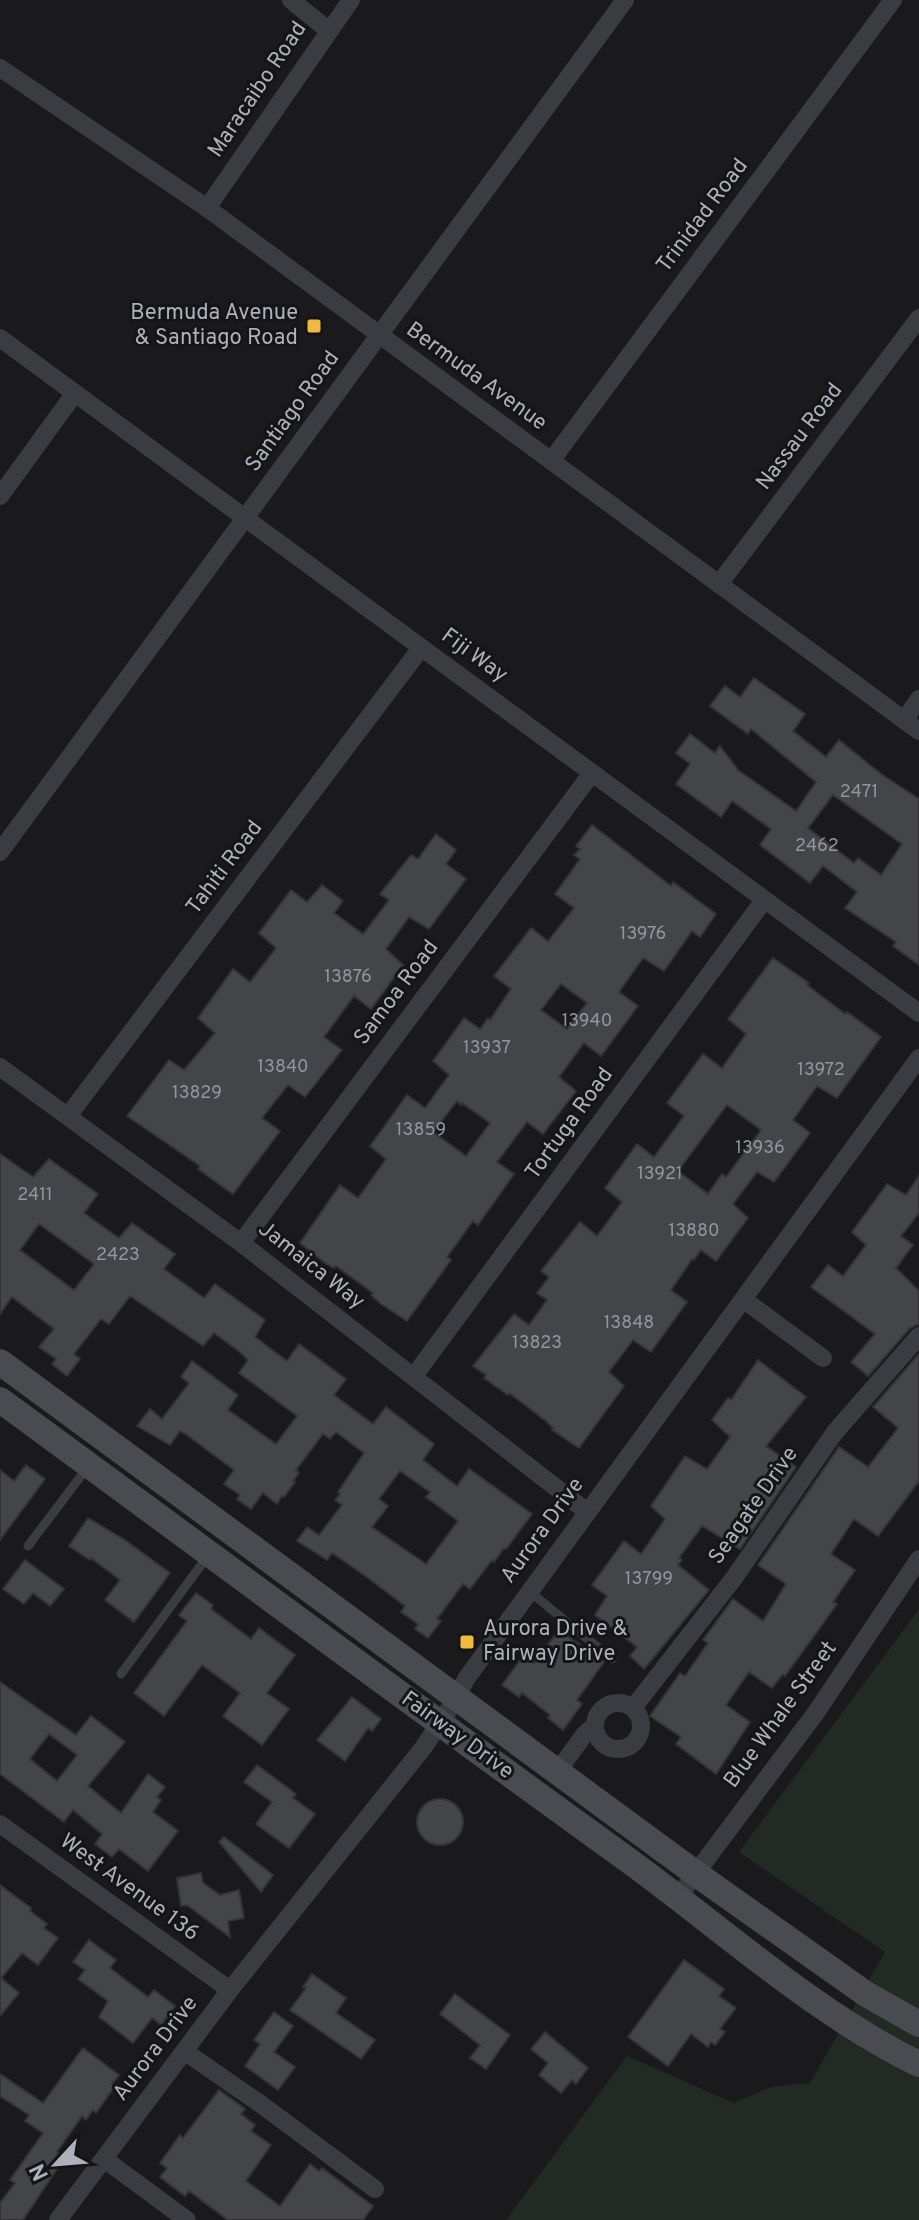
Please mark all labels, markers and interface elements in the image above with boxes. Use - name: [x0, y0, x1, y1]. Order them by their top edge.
- street label: Maracaibo Road: [203, 17, 313, 163]
- street label: Trinidad Road: [651, 154, 755, 278]
- place label: Bermuda Avenue & Santiago Road: [130, 300, 298, 352]
- marker: Bermuda Avenue & Santiago Road: [305, 317, 323, 335]
- street label: Bermuda Avenue: [400, 317, 552, 437]
- street label: Santiago Road: [240, 346, 346, 478]
- street label: Nassau Road: [751, 378, 849, 496]
- street label: Fiji Way: [435, 623, 513, 689]
- house number: 2471: [840, 781, 878, 804]
- street label: Tahiti Road: [181, 816, 269, 920]
- house number: 2462: [795, 835, 839, 858]
- house number: 13976: [620, 923, 666, 946]
- street label: Samoa Road: [349, 935, 445, 1051]
- house number: 13876: [324, 966, 372, 989]
- house number: 13940: [562, 1010, 612, 1033]
- house number: 13937: [463, 1037, 511, 1060]
- house number: 13840: [257, 1056, 309, 1079]
- house number: 13972: [797, 1059, 845, 1082]
- street label: Tortuga Road: [520, 1063, 620, 1185]
- house number: 13829: [172, 1082, 222, 1105]
- house number: 13859: [396, 1119, 446, 1142]
- house number: 13936: [735, 1137, 785, 1160]
- house number: 13921: [637, 1163, 683, 1186]
- house number: 2411: [17, 1184, 53, 1207]
- street label: Jamaica Way: [252, 1216, 370, 1316]
- house number: 13880: [669, 1220, 719, 1243]
- house number: 2423: [96, 1244, 140, 1267]
- house number: 13848: [604, 1312, 654, 1335]
- house number: 13823: [512, 1332, 562, 1355]
- street label: Seagate Drive: [704, 1442, 804, 1570]
- street label: Aurora Drive: [495, 1473, 591, 1589]
- house number: 13799: [625, 1568, 673, 1591]
- place label: Aurora Drive & Fairway Drive: [483, 1616, 628, 1668]
- marker: Aurora Drive & Fairway Drive: [458, 1633, 476, 1651]
- street label: Blue Whale Street: [719, 1636, 843, 1794]
- street label: Fairway Drive: [396, 1686, 518, 1786]
- street label: West Avenue 136: [54, 1828, 204, 1948]
- street label: Aurora Drive: [108, 1991, 204, 2107]
- north arrow: [16, 2124, 96, 2204]
- text: N: [25, 2159, 56, 2185]

